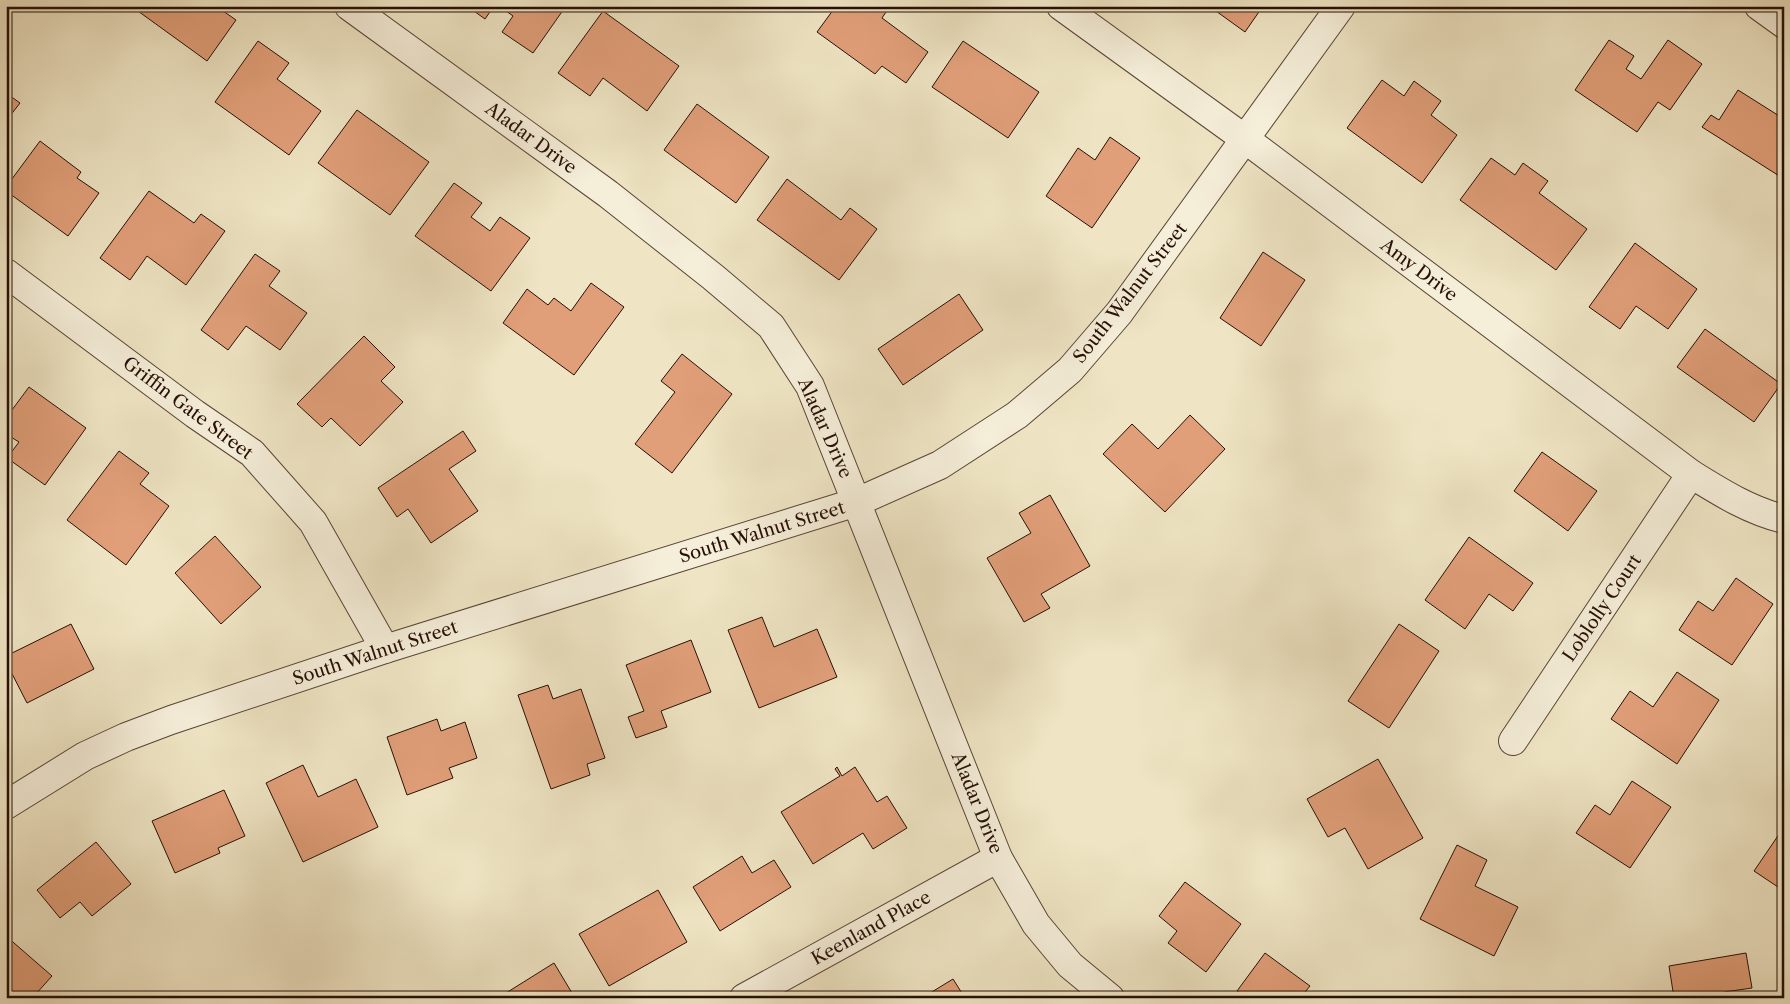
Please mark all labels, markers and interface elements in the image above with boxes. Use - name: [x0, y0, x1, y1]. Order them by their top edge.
- street label: Aladar Drive: [480, 97, 581, 178]
- street label: South Walnut Street: [1068, 218, 1192, 368]
- street label: Amy Drive: [1375, 233, 1462, 306]
- street label: Griffin Gate Street: [119, 352, 258, 464]
- street label: Aladar Drive: [793, 374, 857, 482]
- street label: South Walnut Street: [676, 496, 848, 568]
- street label: Loblolly Court: [1558, 550, 1646, 666]
- street label: South Walnut Street: [290, 616, 461, 690]
- street label: Aladar Drive: [946, 748, 1007, 857]
- street label: Keenland Place: [807, 886, 935, 970]

